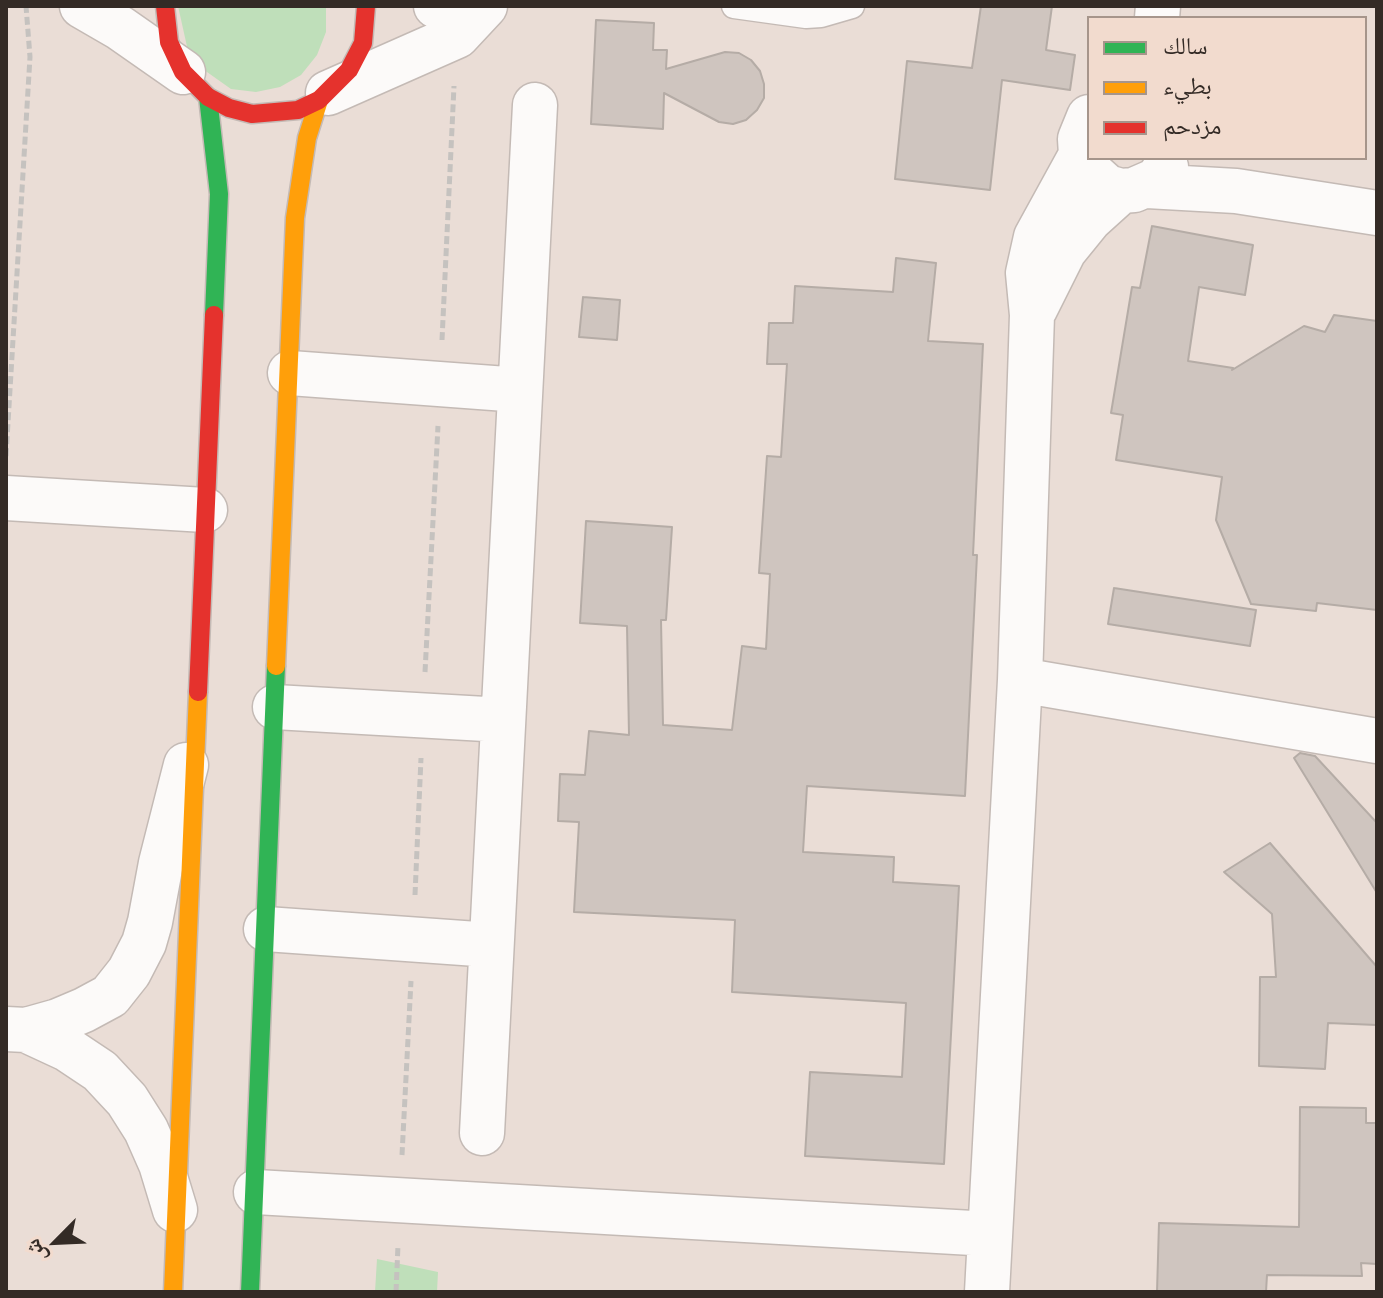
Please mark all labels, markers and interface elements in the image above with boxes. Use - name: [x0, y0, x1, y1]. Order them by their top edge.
- legend: [1087, 16, 1367, 160]
- text: سالك: [1163, 28, 1208, 61]
- text: بطيء: [1163, 68, 1212, 101]
- text: مزدحم: [1163, 108, 1222, 141]
- north arrow: [16, 1202, 96, 1282]
- text: ش: [16, 1235, 53, 1269]

